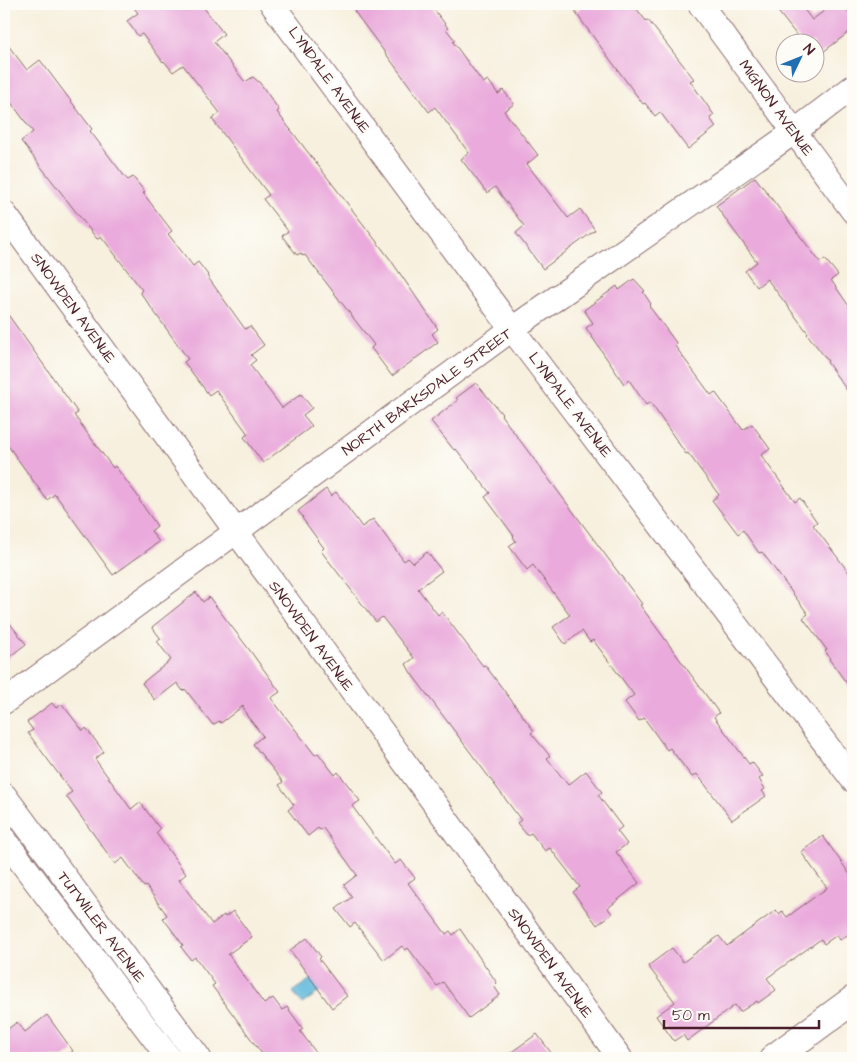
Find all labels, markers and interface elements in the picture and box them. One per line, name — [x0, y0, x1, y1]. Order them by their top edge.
street label: LYNDALE AVENUE — [283, 22, 375, 138]
north arrow — [774, 32, 824, 82]
text: N — [798, 40, 819, 60]
street label: MIGNON AVENUE — [734, 55, 818, 161]
street label: SNOWDEN AVENUE — [26, 249, 120, 368]
street label: NORTH BARKSDALE STREET — [338, 323, 517, 461]
street label: LYNDALE AVENUE — [523, 348, 617, 462]
street label: SNOWDEN AVENUE — [264, 577, 358, 696]
street label: TUTWILER AVENUE — [52, 867, 150, 987]
street label: SNOWDEN AVENUE — [503, 904, 597, 1023]
scale bar — [664, 997, 820, 1029]
text: 50 m — [672, 1005, 710, 1026]

